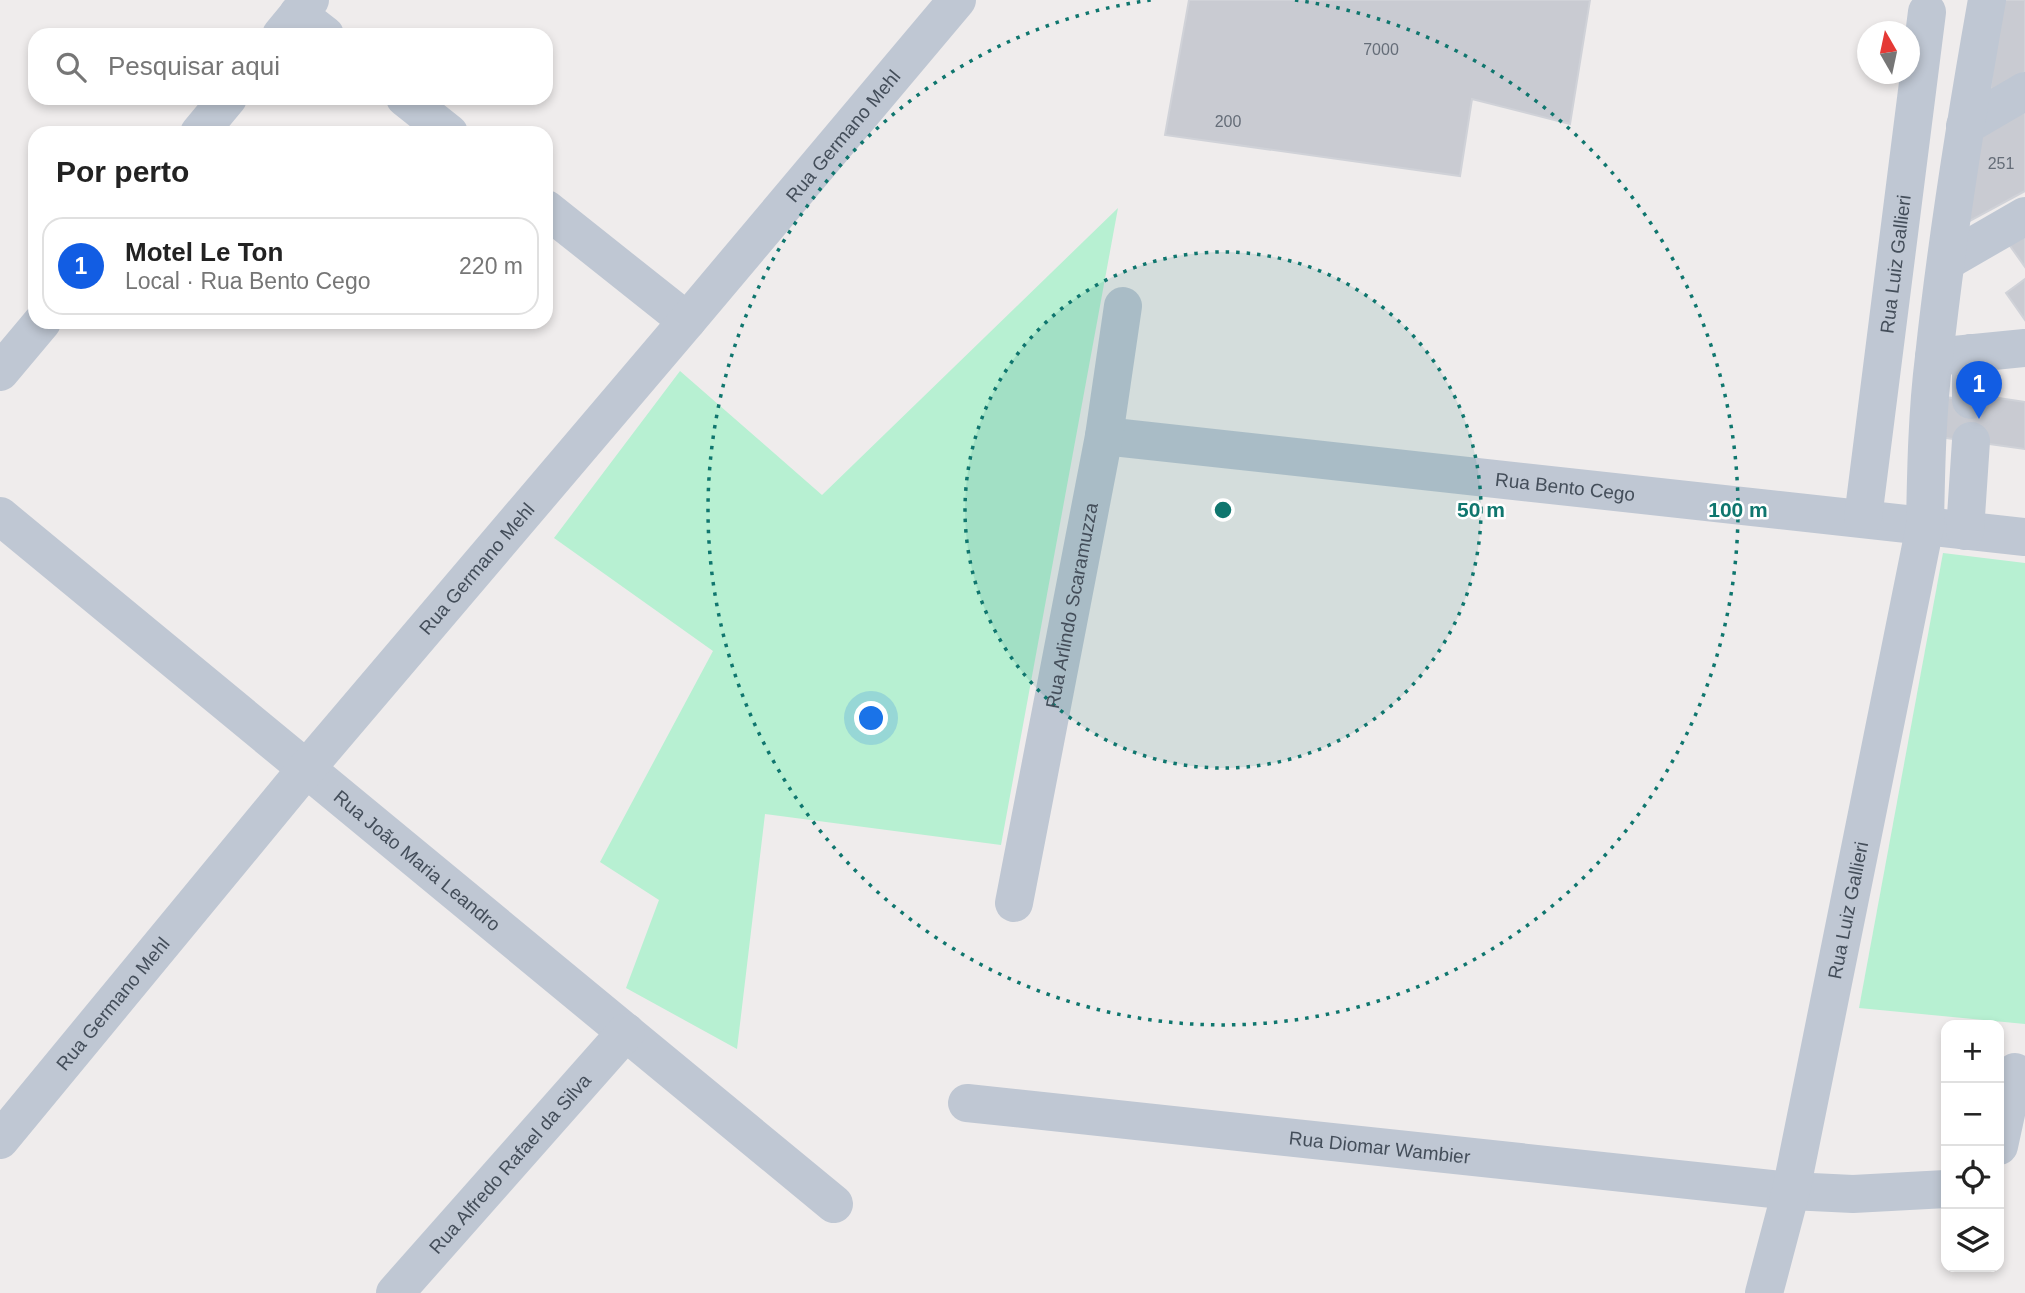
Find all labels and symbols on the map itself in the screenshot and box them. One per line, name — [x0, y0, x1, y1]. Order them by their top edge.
north arrow — [1857, 21, 1920, 84]
house number: 7000 — [1363, 41, 1399, 58]
street label: Rua Germano Mehl — [782, 66, 905, 206]
house number: 200 — [1215, 113, 1241, 130]
house number: 251 — [1988, 155, 2014, 172]
street label: Rua Luiz Gallieri — [1876, 194, 1915, 335]
pin: 1 — [1956, 361, 2002, 419]
street label: Rua Bento Cego — [1494, 469, 1636, 505]
centre of rings — [1211, 498, 1235, 522]
text: 50 m — [1457, 498, 1505, 521]
text: 100 m — [1708, 498, 1768, 521]
street label: Rua Germano Mehl — [415, 499, 539, 639]
street label: Rua Arlindo Scaramuzza — [1042, 500, 1102, 710]
your location — [854, 701, 888, 735]
street label: Rua João Maria Leandro — [330, 786, 504, 935]
street label: Rua Luiz Gallieri — [1824, 840, 1872, 981]
street label: Rua Germano Mehl — [52, 933, 174, 1074]
street label: Rua Alfredo Rafael da Silva — [425, 1069, 595, 1258]
street label: Rua Diomar Wambier — [1288, 1127, 1472, 1168]

